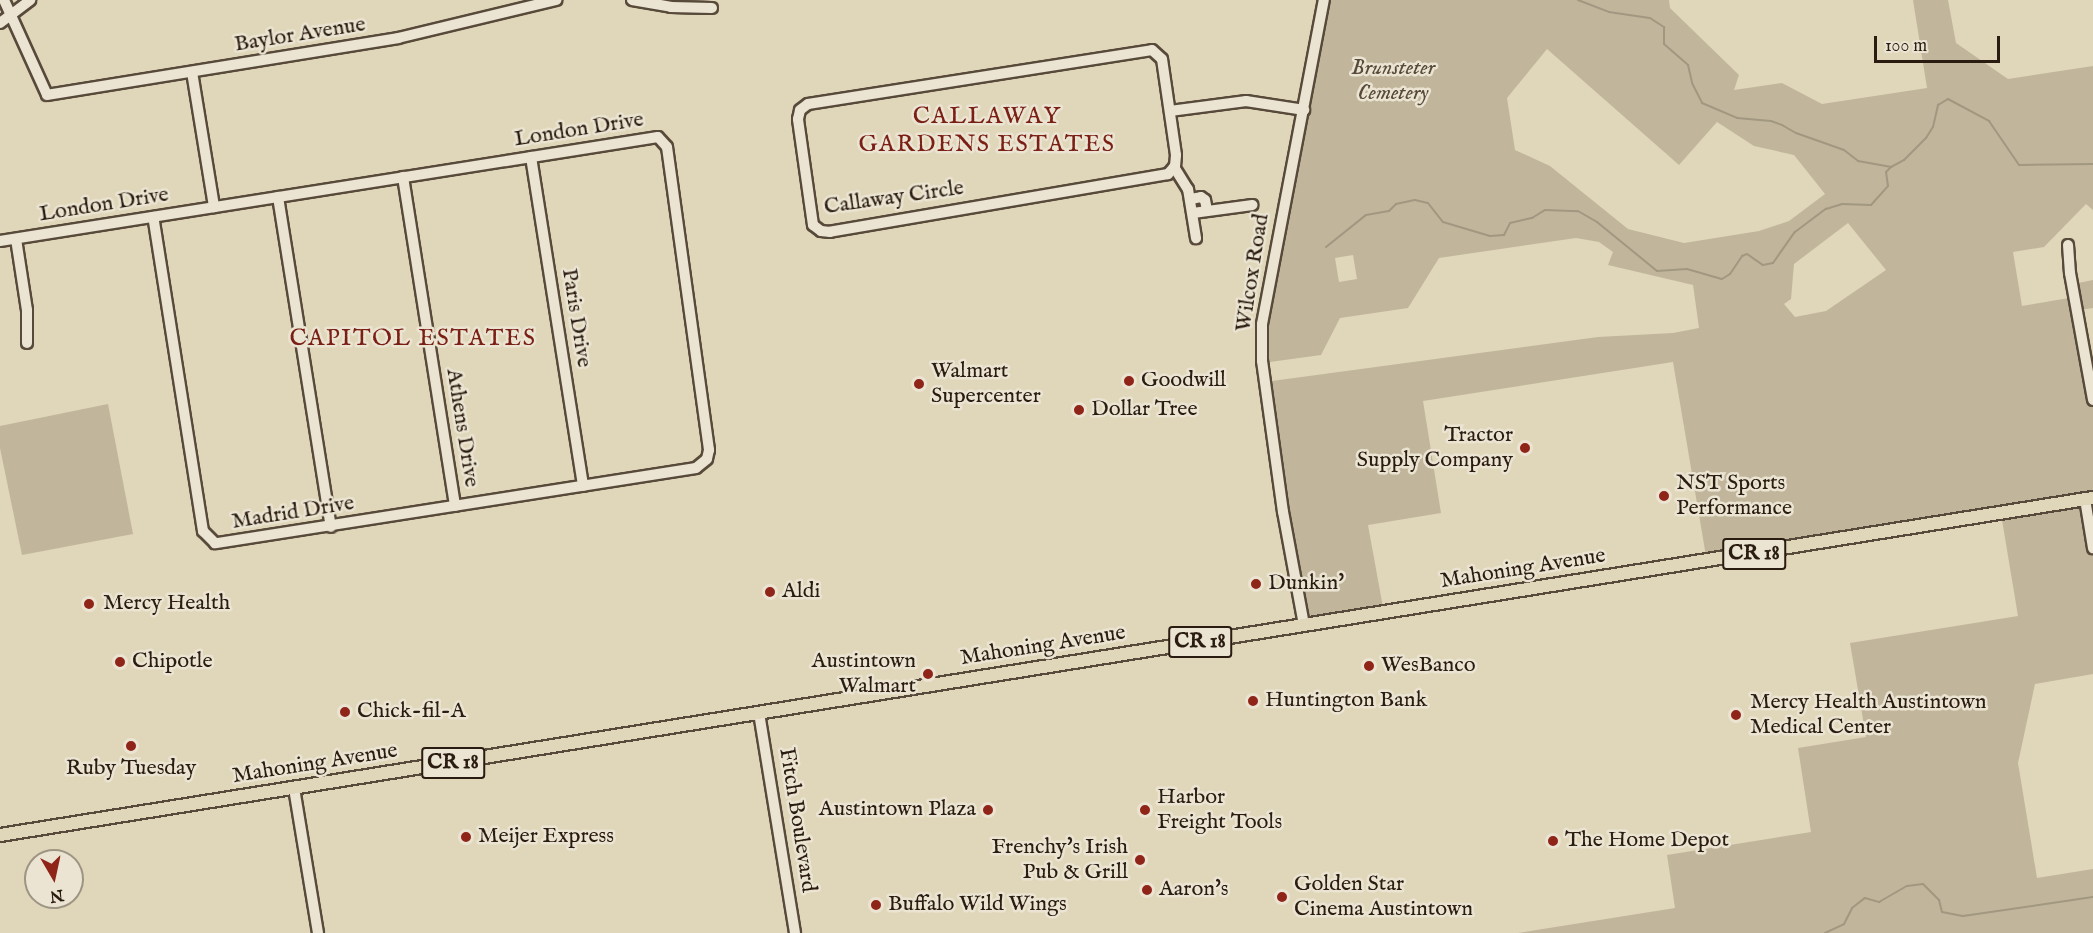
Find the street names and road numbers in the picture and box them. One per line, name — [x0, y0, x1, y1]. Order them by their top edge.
street label: Baylor Avenue — [233, 12, 367, 58]
street label: London Drive — [512, 107, 646, 153]
street label: Callaway Circle — [822, 175, 966, 221]
street label: London Drive — [37, 182, 171, 228]
street label: Wilcox Road — [1231, 212, 1275, 334]
street label: Paris Drive — [555, 267, 597, 369]
street label: Athens Drive — [440, 367, 484, 489]
street label: Madrid Drive — [230, 490, 356, 536]
road number: CR 18 — [1721, 536, 1787, 572]
street label: Mahoning Avenue — [1439, 543, 1607, 595]
street label: Mahoning Avenue — [959, 620, 1127, 672]
road number: CR 18 — [1167, 624, 1233, 660]
street label: Mahoning Avenue — [231, 738, 399, 790]
road number: CR 18 — [420, 745, 486, 781]
street label: Fitch Boulevard — [773, 746, 821, 894]

